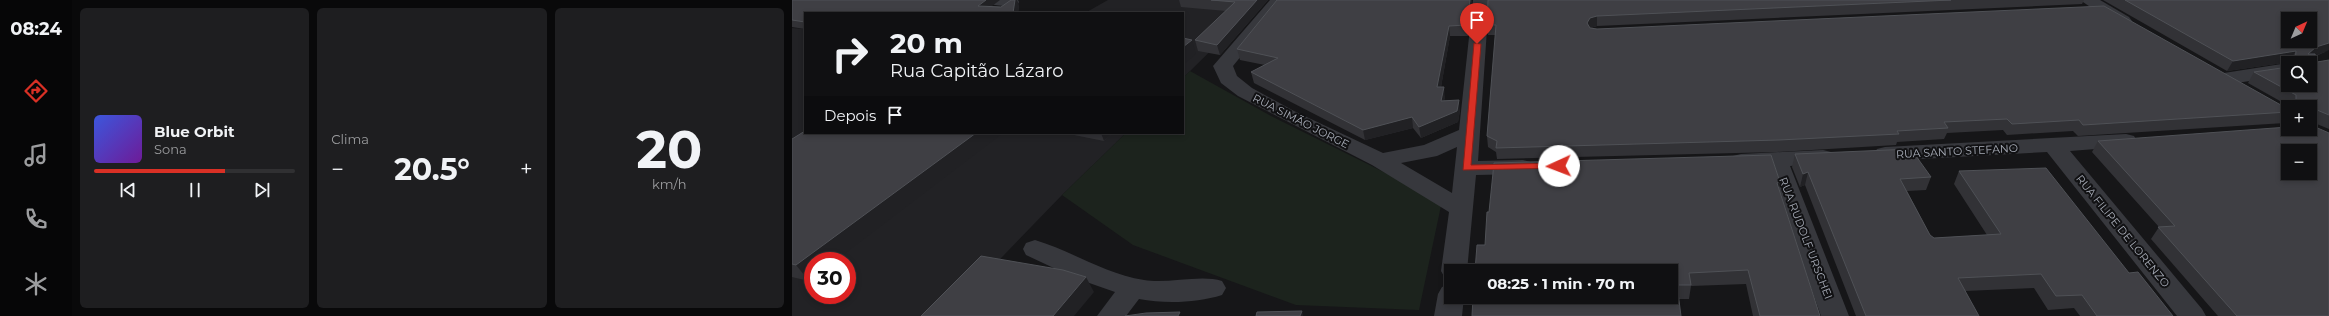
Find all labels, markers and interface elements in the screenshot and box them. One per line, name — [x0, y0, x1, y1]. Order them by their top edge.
pin — [1460, 3, 1494, 44]
icon: arrive — [1466, 9, 1488, 31]
north arrow — [2281, 12, 2317, 48]
map controls — [2281, 12, 2317, 180]
text: 08:24 — [10, 18, 62, 40]
text: 20 m — [890, 26, 963, 60]
icon: right — [824, 28, 876, 80]
button: search — [2281, 56, 2317, 92]
text: Rua Capitão Lázaro — [890, 60, 1063, 82]
icon: directions — [22, 77, 50, 105]
street label: RUA SIMÃO JORGE — [1250, 91, 1352, 151]
button: + — [2281, 100, 2317, 136]
icon: arrive — [884, 104, 906, 126]
text: Depois — [824, 106, 876, 125]
text: 20 — [636, 118, 702, 181]
text: Blue Orbit — [154, 122, 234, 141]
text: Clima — [331, 131, 369, 147]
icon: music — [22, 141, 50, 169]
text: Sona — [154, 141, 187, 157]
street label: RUA SANTO STEFANO — [1896, 141, 2018, 161]
button: − — [2281, 144, 2317, 180]
position arrow — [1538, 145, 1580, 187]
text: 20.5° — [394, 151, 470, 188]
text: − — [331, 156, 344, 183]
text: + — [520, 156, 533, 183]
street label: RUA FILIPE DE LORENZO — [2073, 172, 2173, 290]
street label: RUA RUDOLF URSCHEI — [1776, 175, 1836, 301]
text: km/h — [652, 176, 687, 192]
icon: previous — [117, 179, 139, 201]
icon: pause — [184, 179, 206, 201]
icon: next — [251, 179, 273, 201]
icon: phone — [22, 205, 50, 233]
speed limit sign: 30 — [804, 252, 856, 304]
icon: climate — [22, 270, 50, 298]
text: 08:25 · 1 min · 70 m — [1487, 274, 1635, 293]

